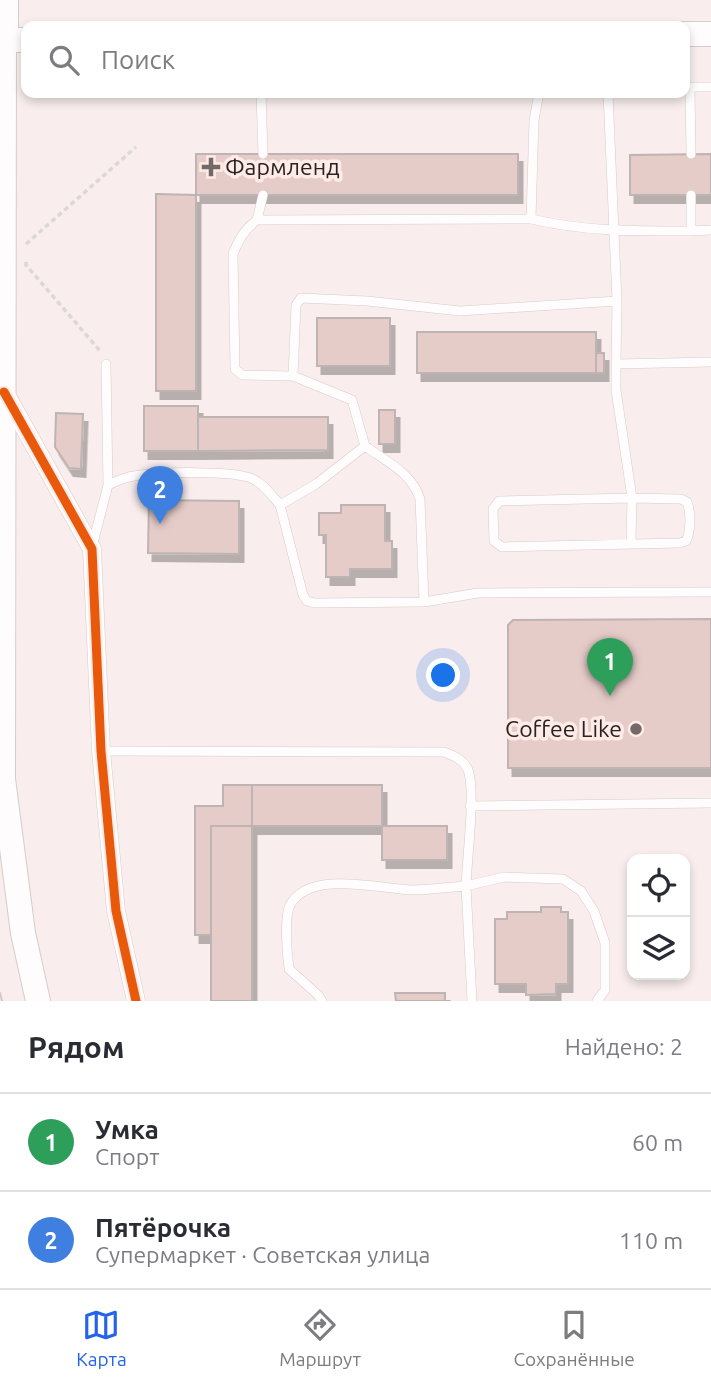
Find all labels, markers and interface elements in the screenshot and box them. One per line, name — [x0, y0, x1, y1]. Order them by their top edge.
search box — [21, 21, 690, 98]
icon: search — [45, 41, 83, 79]
text: Поиск — [101, 45, 175, 74]
place label: Фармленд — [225, 154, 340, 179]
marker: Фармленд — [203, 159, 219, 175]
pin: 2 — [137, 466, 183, 524]
pin: 1 — [587, 638, 633, 696]
your location — [426, 658, 460, 692]
place label: Coffee Like — [505, 716, 622, 741]
marker: Coffee Like — [628, 721, 644, 737]
map controls — [627, 854, 690, 980]
button: locate — [627, 854, 690, 917]
button: layers — [627, 917, 690, 980]
text: Рядом — [28, 1030, 124, 1064]
text: Найдено: 2 — [565, 1034, 683, 1059]
text: Умка — [95, 1115, 159, 1144]
text: 1 — [45, 1130, 57, 1155]
text: 60 m — [632, 1130, 683, 1155]
text: Спорт — [95, 1144, 159, 1169]
text: Пятёрочка — [95, 1213, 231, 1242]
text: 2 — [45, 1228, 57, 1253]
text: 110 m — [619, 1228, 683, 1253]
text: Супермаркет · Советская улица — [95, 1242, 430, 1267]
tab: Карта — [76, 1306, 127, 1370]
tab: Маршрут — [279, 1306, 361, 1370]
tab: Сохранённые — [513, 1306, 635, 1370]

